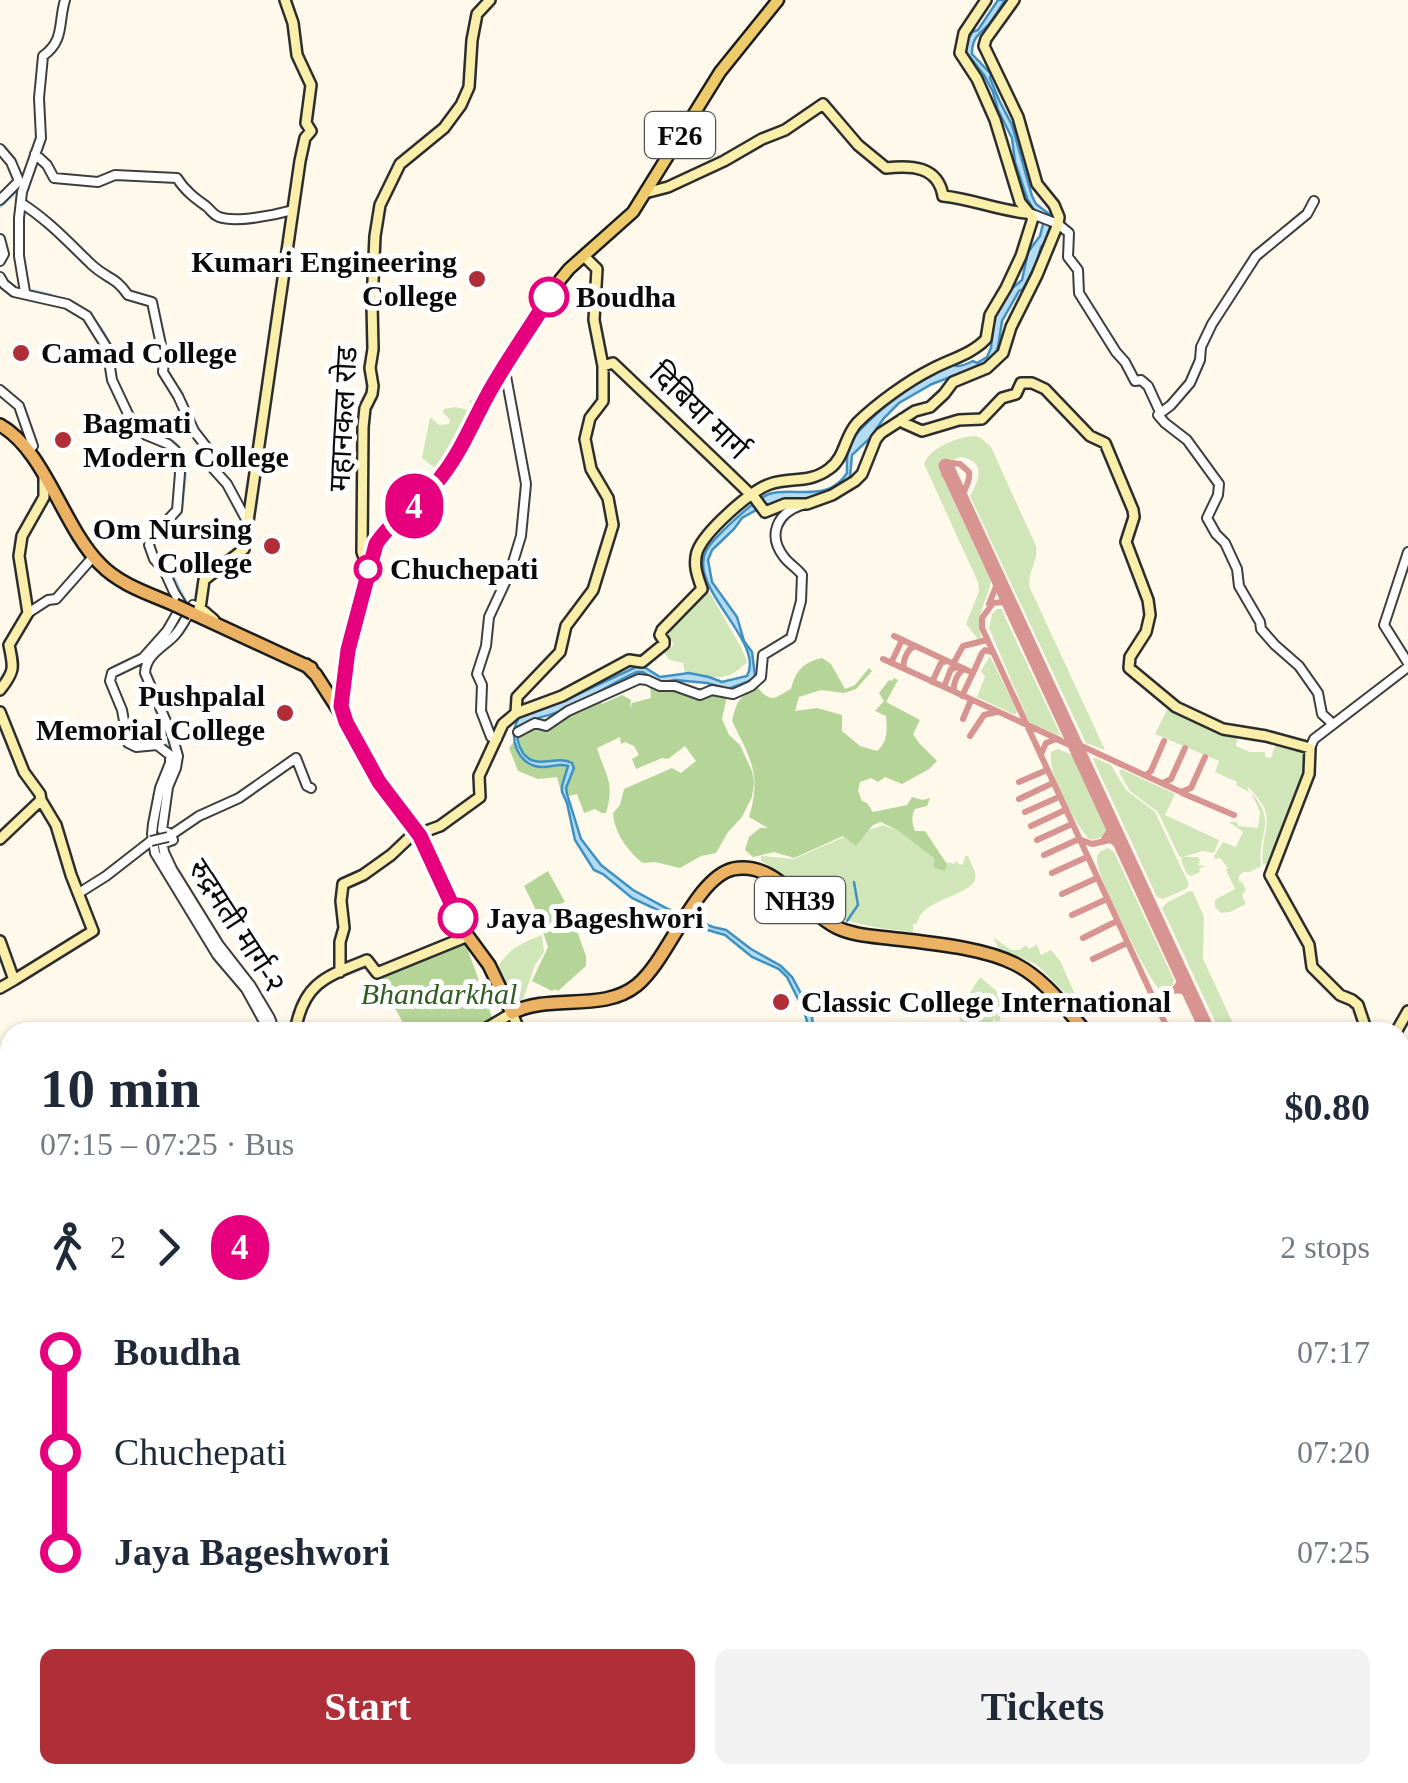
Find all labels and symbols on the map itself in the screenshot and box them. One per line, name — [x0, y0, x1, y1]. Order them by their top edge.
road number: F26 — [645, 112, 715, 158]
place label: Kumari Engineering College — [191, 245, 457, 312]
marker: Kumari Engineering College — [466, 268, 488, 290]
marker: Boudha — [530, 278, 568, 316]
place label: Boudha — [576, 280, 676, 313]
place label: Camad College — [41, 336, 237, 369]
marker: Camad College — [10, 342, 32, 364]
street label: महानकल रोड — [322, 345, 363, 492]
street label: दिबिया मार्ग — [643, 356, 756, 466]
place label: Bagmati Modern College — [83, 406, 289, 473]
marker: Bagmati Modern College — [52, 429, 74, 451]
line badge: 4 — [382, 474, 446, 538]
place label: Om Nursing College — [93, 512, 252, 579]
marker: Om Nursing College — [261, 535, 283, 557]
place label: Chuchepati — [390, 552, 538, 585]
marker: Chuchepati — [355, 556, 381, 582]
place label: Pushpalal Memorial College — [36, 679, 265, 746]
marker: Pushpalal Memorial College — [274, 702, 296, 724]
street label: रुद्रमती मार्ग-२ — [182, 853, 293, 999]
road number: NH39 — [755, 877, 845, 923]
marker: Jaya Bageshwori — [439, 899, 477, 937]
place label: Jaya Bageshwori — [486, 901, 704, 934]
park label: Bhandarkhal — [361, 977, 517, 1010]
place label: Classic College International — [801, 985, 1171, 1018]
marker: Classic College International — [770, 991, 792, 1013]

